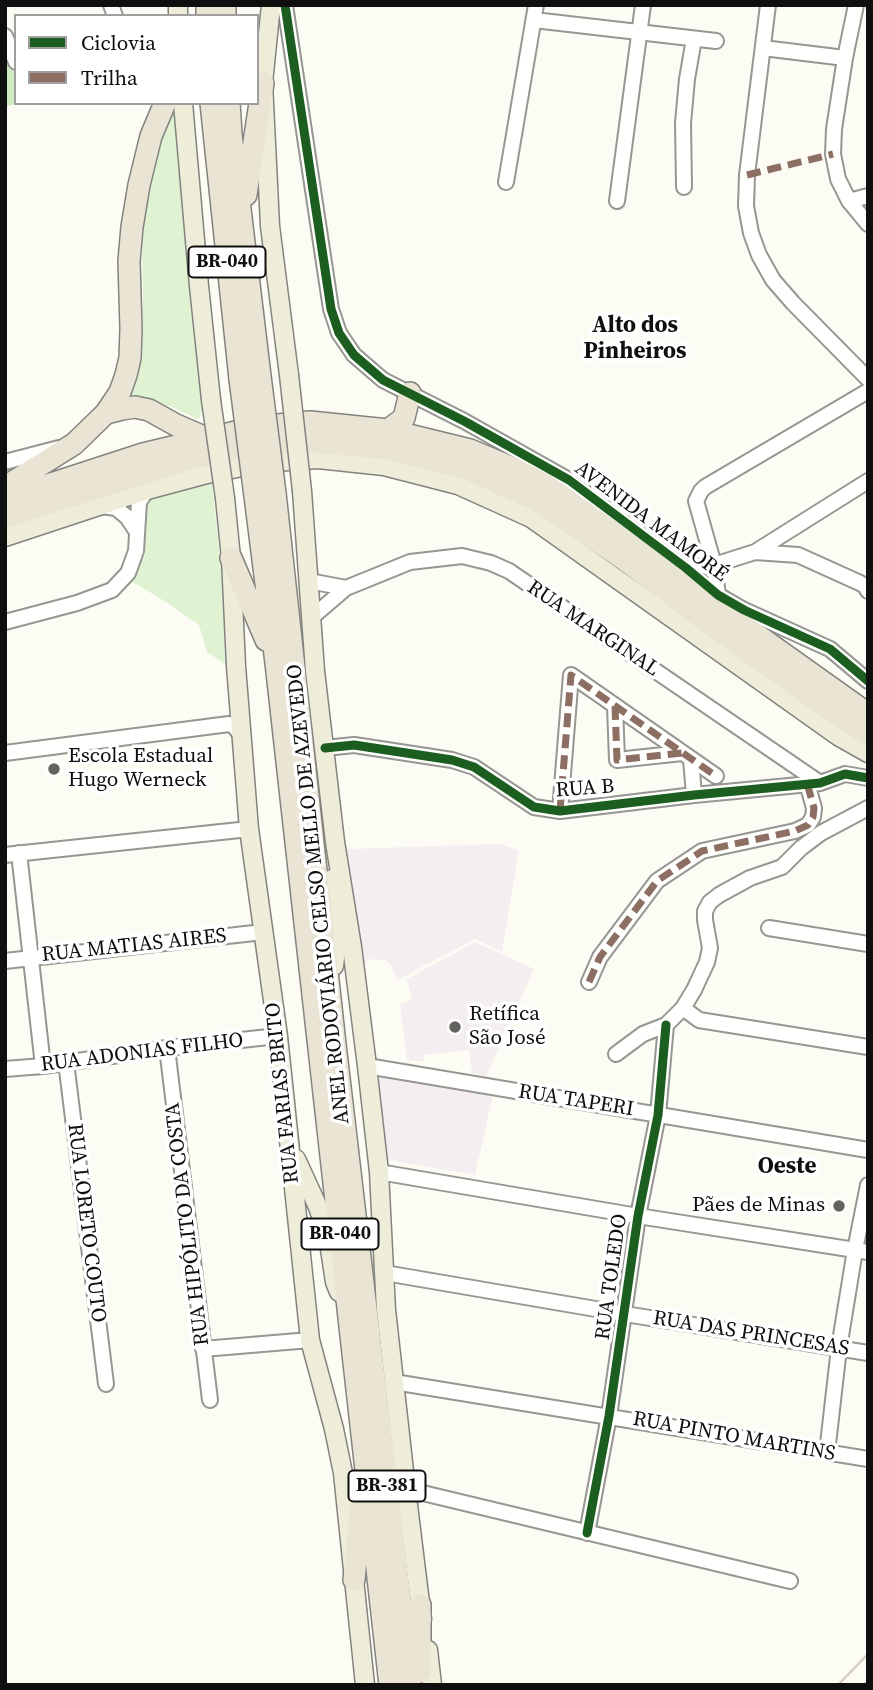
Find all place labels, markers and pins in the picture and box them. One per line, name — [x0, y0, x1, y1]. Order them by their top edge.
place label: Escola Estadual Hugo Werneck — [68, 744, 213, 794]
marker: Escola Estadual Hugo Werneck — [46, 761, 62, 777]
place label: Retífica São José — [469, 1002, 546, 1052]
marker: Retífica São José — [447, 1019, 463, 1035]
place label: Pães de Minas — [692, 1193, 825, 1219]
marker: Pães de Minas — [831, 1198, 847, 1214]

